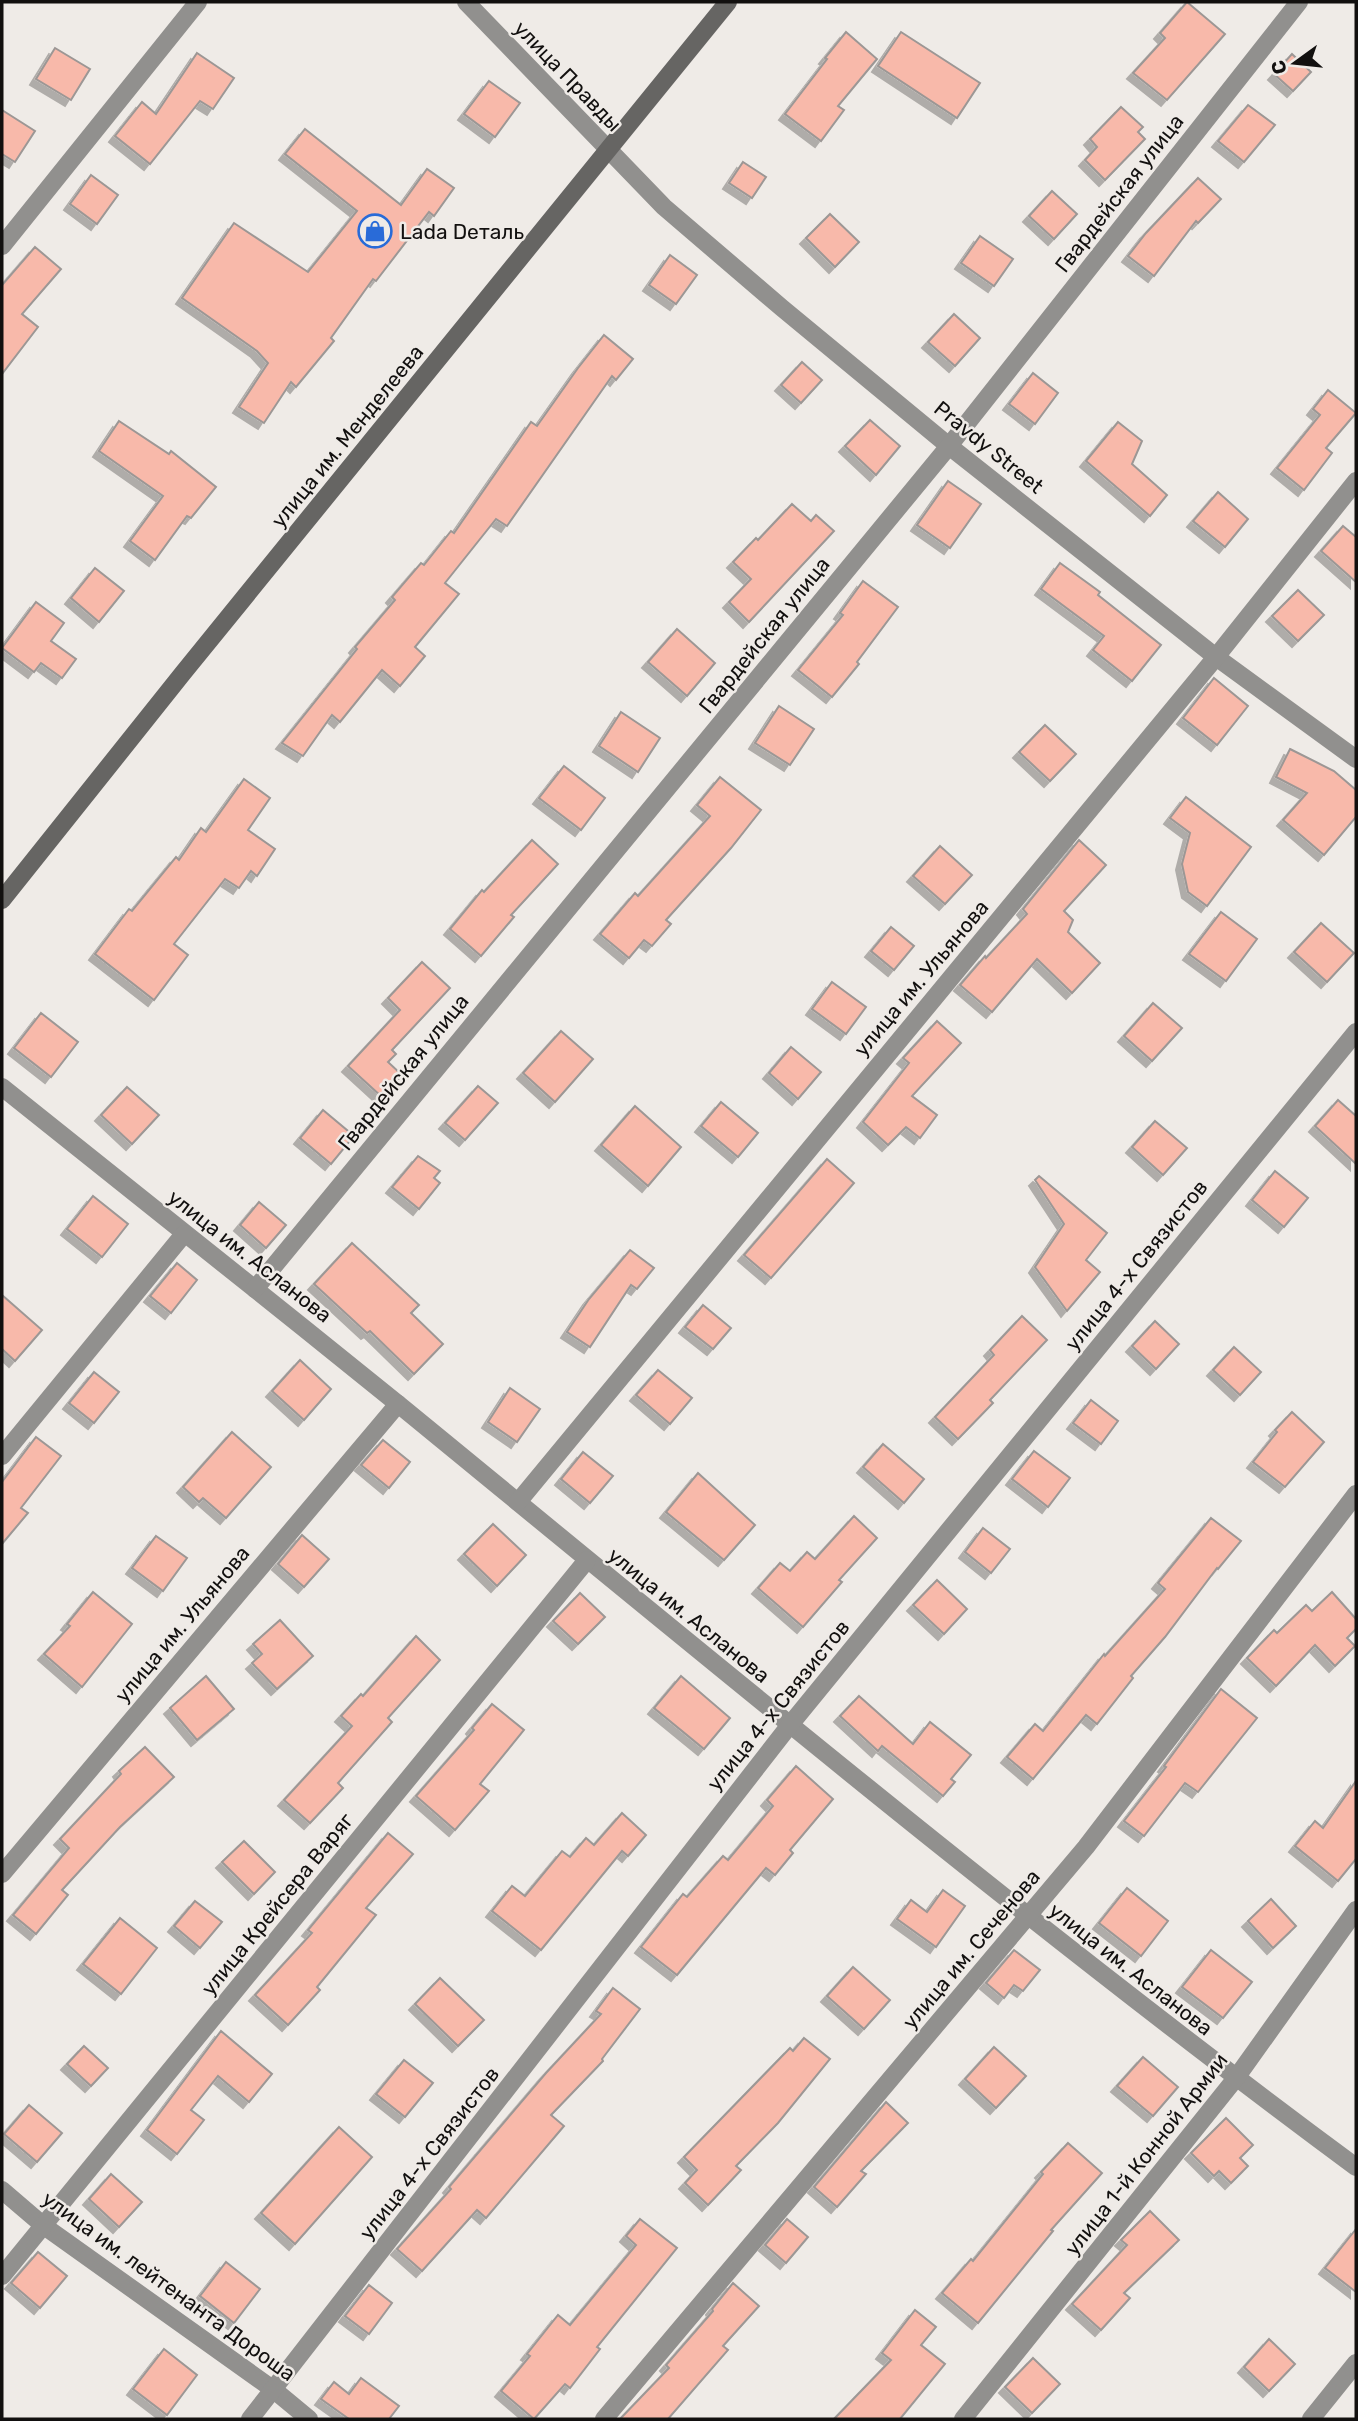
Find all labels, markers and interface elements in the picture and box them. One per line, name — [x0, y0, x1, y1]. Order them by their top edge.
street label: улица Правды — [509, 16, 627, 136]
north arrow — [1260, 28, 1330, 98]
text: С — [1266, 58, 1292, 77]
street label: Гвардейская улица — [1050, 109, 1188, 277]
shop icon: Lada Dеталь — [356, 212, 394, 250]
place label: Lada Dеталь — [400, 219, 524, 244]
street label: улица им. Менделеева — [266, 340, 428, 532]
street label: Pravdy Street — [929, 395, 1049, 499]
street label: Гвардейская улица — [693, 552, 835, 718]
street label: улица им. Ульянова — [848, 895, 994, 1061]
street label: Гвардейская улица — [332, 989, 474, 1155]
street label: улица 4-х Связистов — [1060, 1175, 1212, 1355]
street label: улица им. Асланова — [163, 1184, 337, 1328]
street label: улица им. Ульянова — [109, 1541, 255, 1707]
street label: улица им. Асланова — [603, 1542, 775, 1688]
street label: улица 4-х Связистов — [702, 1615, 854, 1795]
street label: улица Крейсера Варяг — [196, 1808, 358, 2000]
street label: улица им. Сеченова — [897, 1864, 1045, 2034]
street label: улица им. Асланова — [1044, 1897, 1218, 2041]
street label: улица 1-й Конной Армии — [1059, 2048, 1233, 2260]
street label: улица 4-х Связистов — [354, 2062, 504, 2244]
street label: улица им. лейтенанта Дороша — [38, 2186, 300, 2386]

